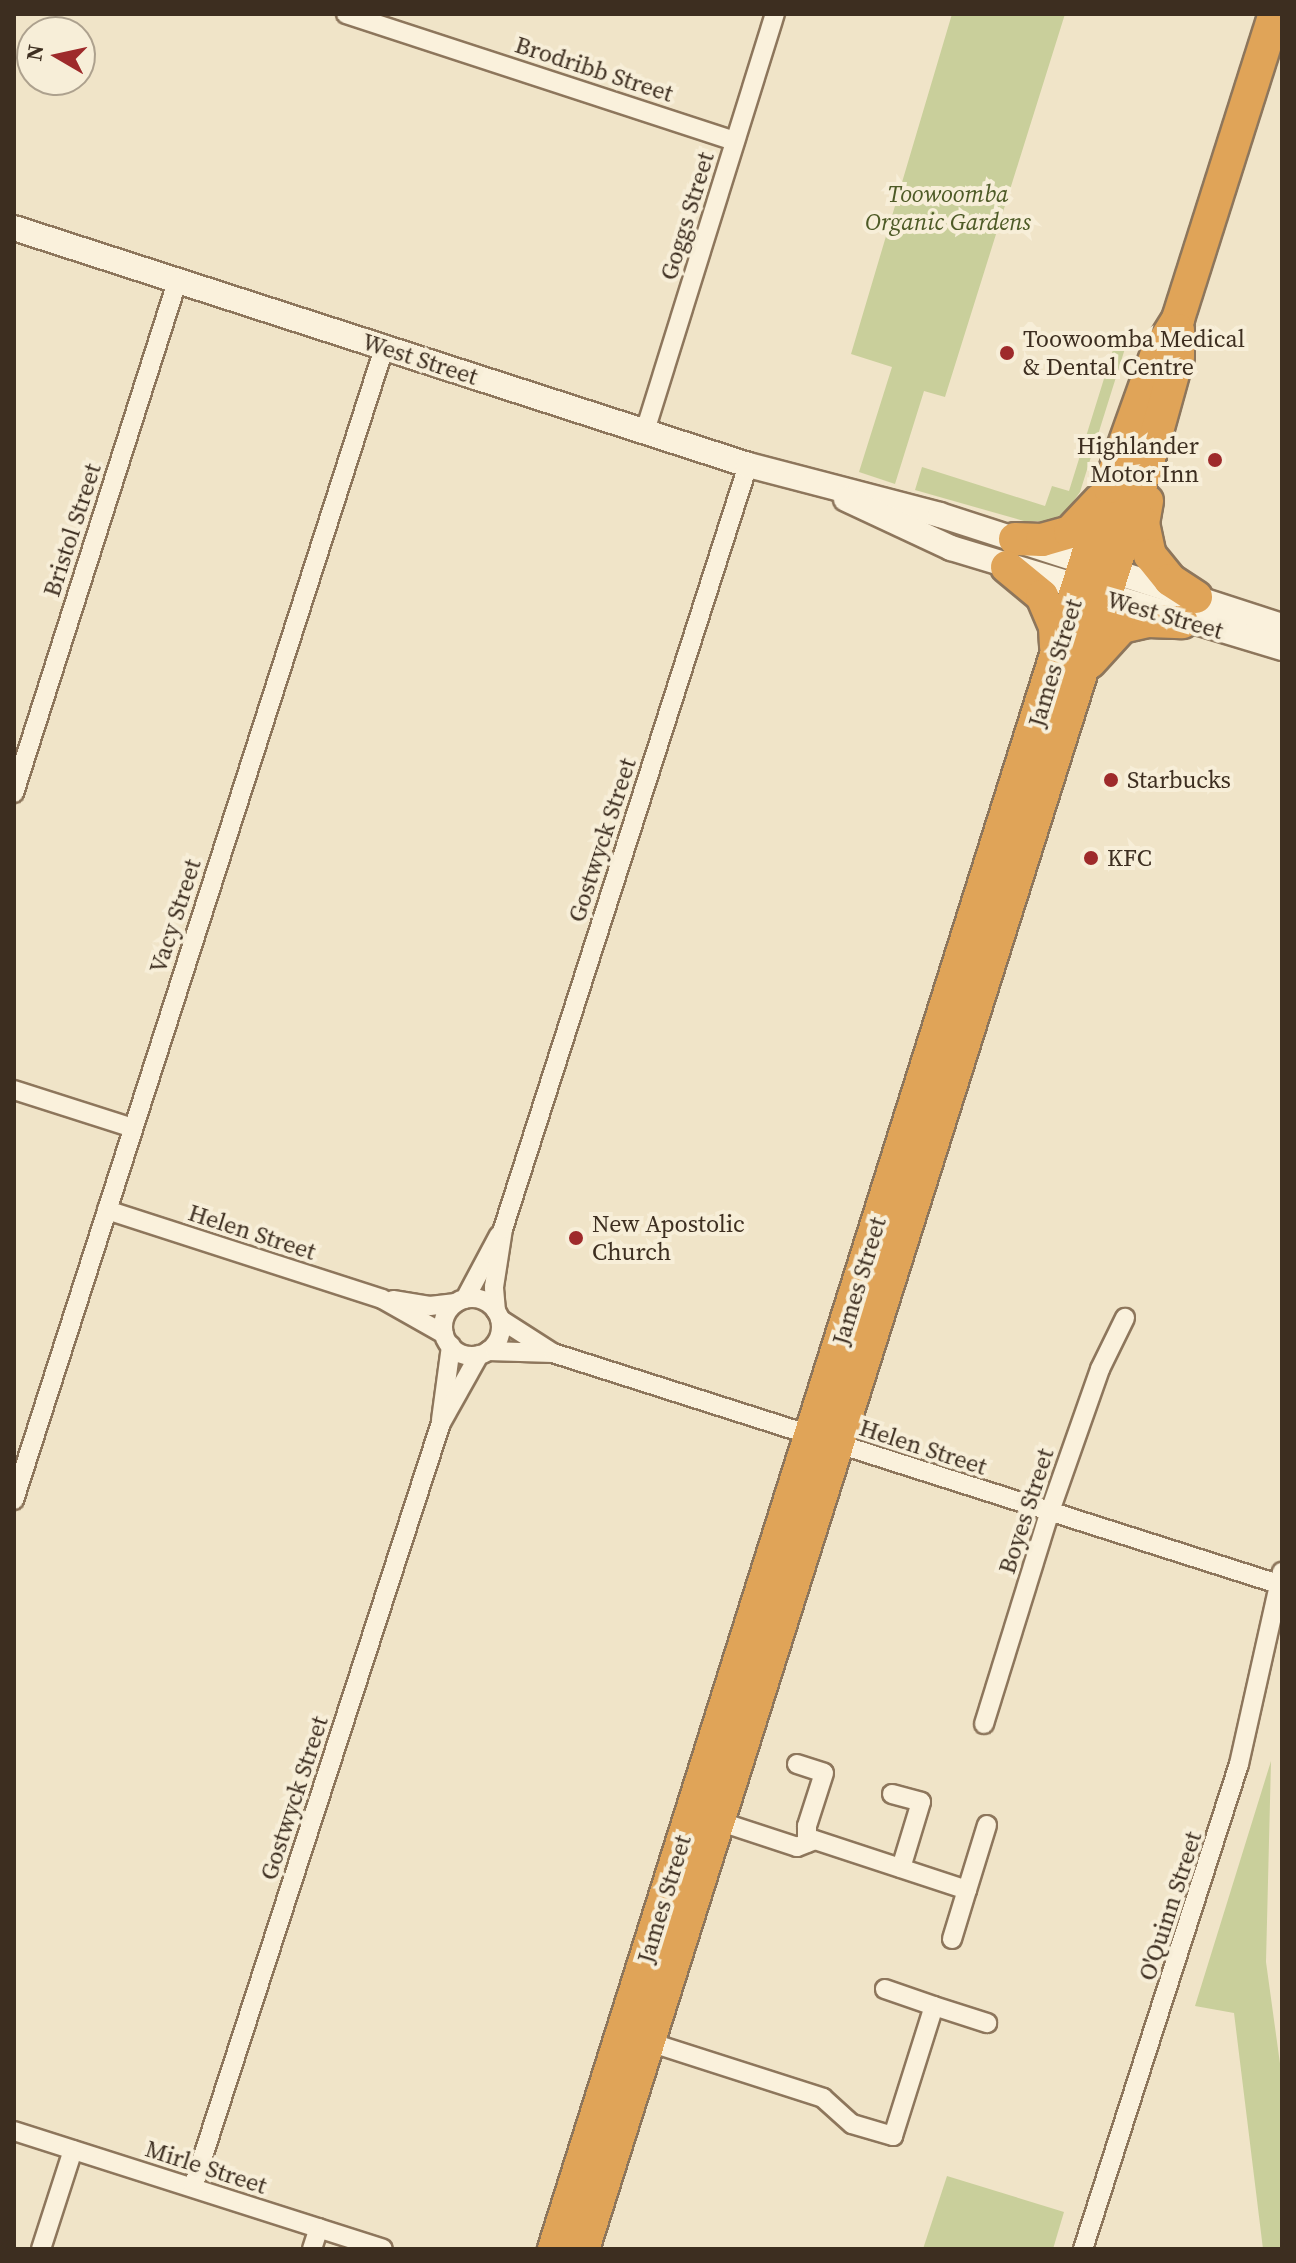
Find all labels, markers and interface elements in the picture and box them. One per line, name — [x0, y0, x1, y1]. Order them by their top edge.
north arrow — [16, 16, 96, 96]
street label: Brodribb Street — [511, 30, 677, 108]
text: N — [18, 42, 50, 63]
street label: Goggs Street — [654, 149, 720, 283]
park label: Toowoomba Organic Gardens — [865, 180, 1031, 236]
place label: Toowoomba Medical & Dental Centre — [1023, 325, 1245, 381]
street label: West Street — [359, 327, 481, 391]
marker: Toowoomba Medical & Dental Centre — [998, 344, 1016, 362]
place label: Highlander Motor Inn — [1077, 432, 1199, 488]
marker: Highlander Motor Inn — [1206, 451, 1224, 469]
street label: Bristol Street — [37, 460, 107, 600]
street label: West Street — [1104, 585, 1226, 645]
street label: James Street — [1022, 596, 1088, 730]
street label: Gostwyck Street — [562, 754, 642, 926]
place label: Starbucks — [1127, 766, 1231, 794]
marker: Starbucks — [1102, 771, 1120, 789]
place label: KFC — [1107, 844, 1152, 872]
marker: KFC — [1082, 849, 1100, 867]
street label: Vacy Street — [143, 855, 207, 977]
street label: Helen Street — [185, 1198, 319, 1266]
place label: New Apostolic Church — [592, 1210, 745, 1266]
street label: James Street — [826, 1214, 892, 1348]
marker: New Apostolic Church — [567, 1229, 585, 1247]
street label: Helen Street — [856, 1413, 990, 1481]
street label: Boyes Street — [992, 1445, 1060, 1577]
street label: Gostwyck Street — [254, 1712, 334, 1884]
street label: O'Quinn Street — [1132, 1828, 1208, 1984]
street label: James Street — [631, 1832, 697, 1966]
street label: Mirle Street — [142, 2134, 270, 2200]

